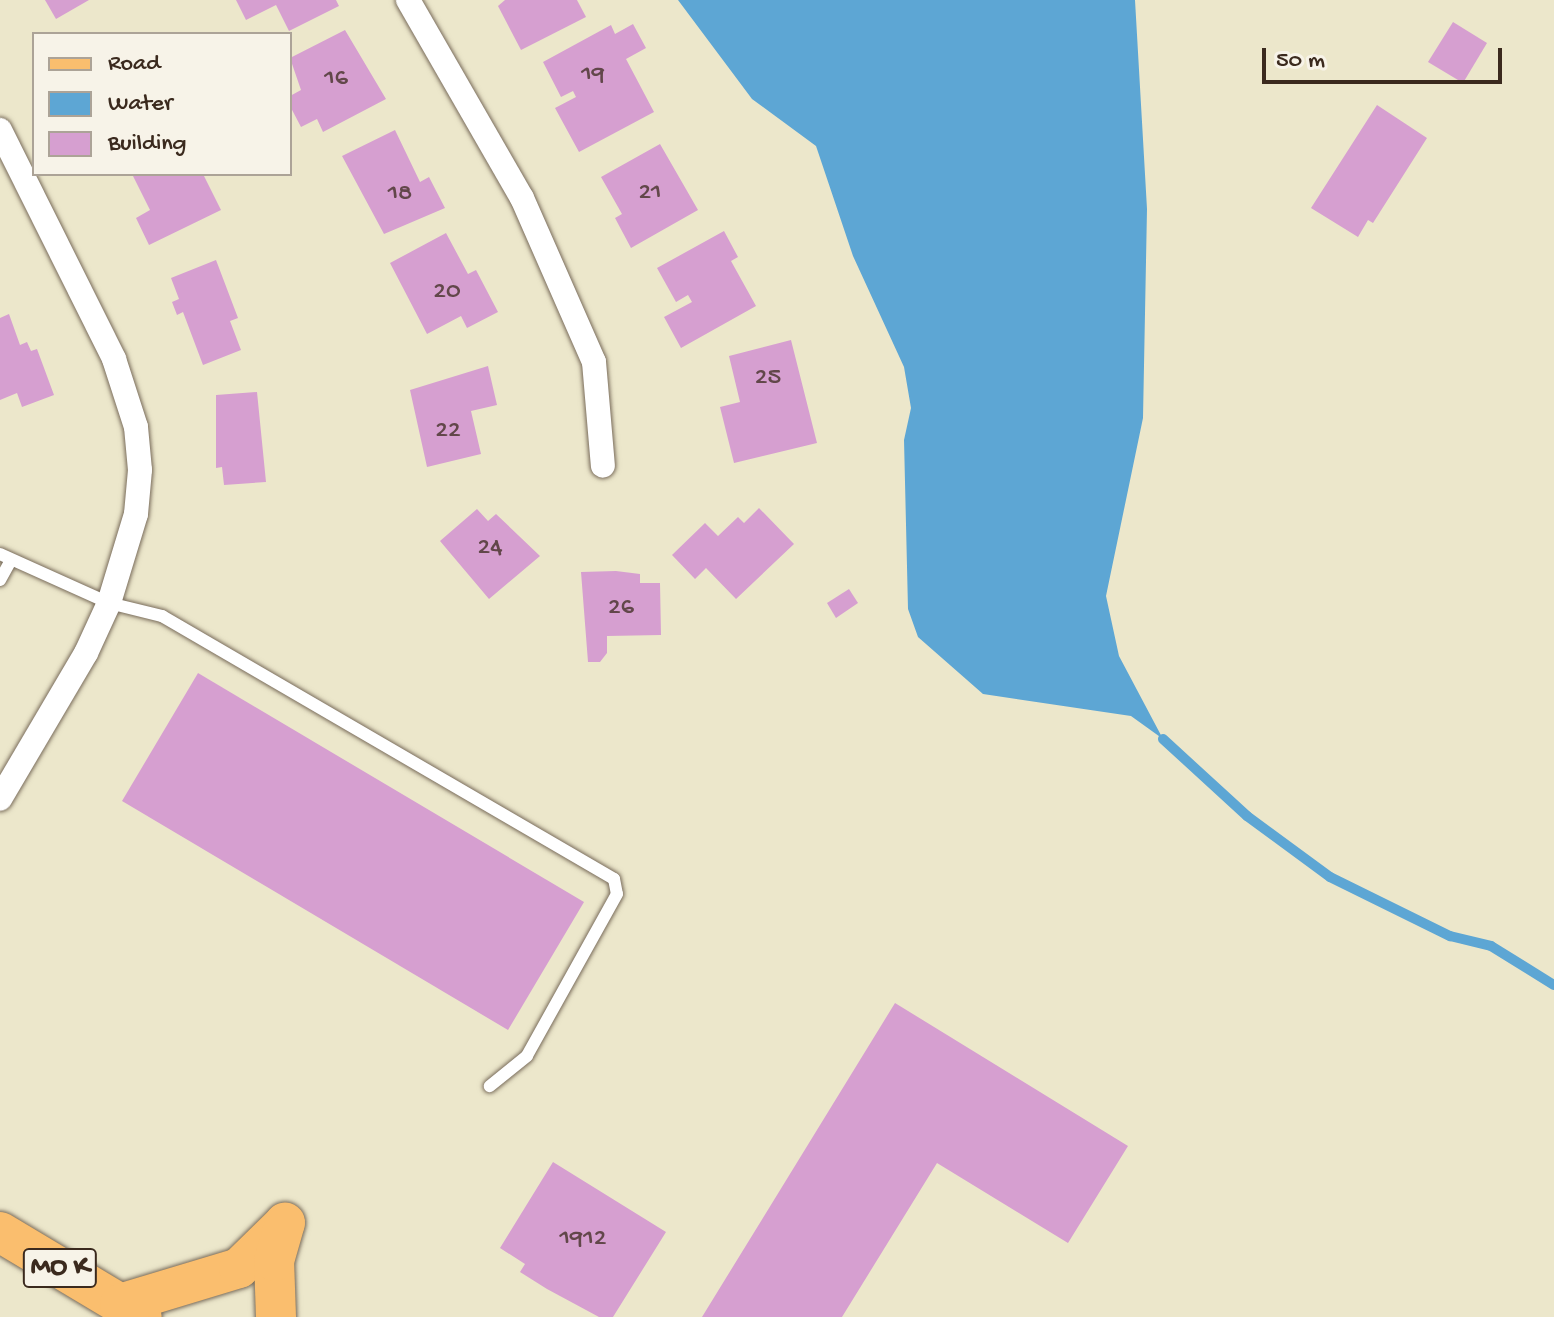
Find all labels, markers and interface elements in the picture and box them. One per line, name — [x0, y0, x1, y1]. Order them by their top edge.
legend — [32, 32, 292, 176]
scale bar — [1266, 32, 1506, 82]
text: 50 m — [1276, 47, 1325, 76]
text: Road — [108, 50, 160, 79]
house number: 19 — [581, 60, 605, 92]
house number: 16 — [324, 64, 348, 96]
text: Water — [108, 90, 172, 119]
text: Building — [108, 130, 186, 159]
house number: 21 — [638, 178, 662, 210]
house number: 18 — [388, 179, 412, 211]
house number: 20 — [433, 277, 461, 309]
house number: 25 — [755, 363, 781, 395]
house number: 22 — [435, 416, 461, 448]
house number: 24 — [477, 533, 503, 565]
house number: 26 — [608, 593, 634, 625]
house number: 1912 — [560, 1224, 606, 1256]
road number: MO K — [22, 1244, 98, 1292]

